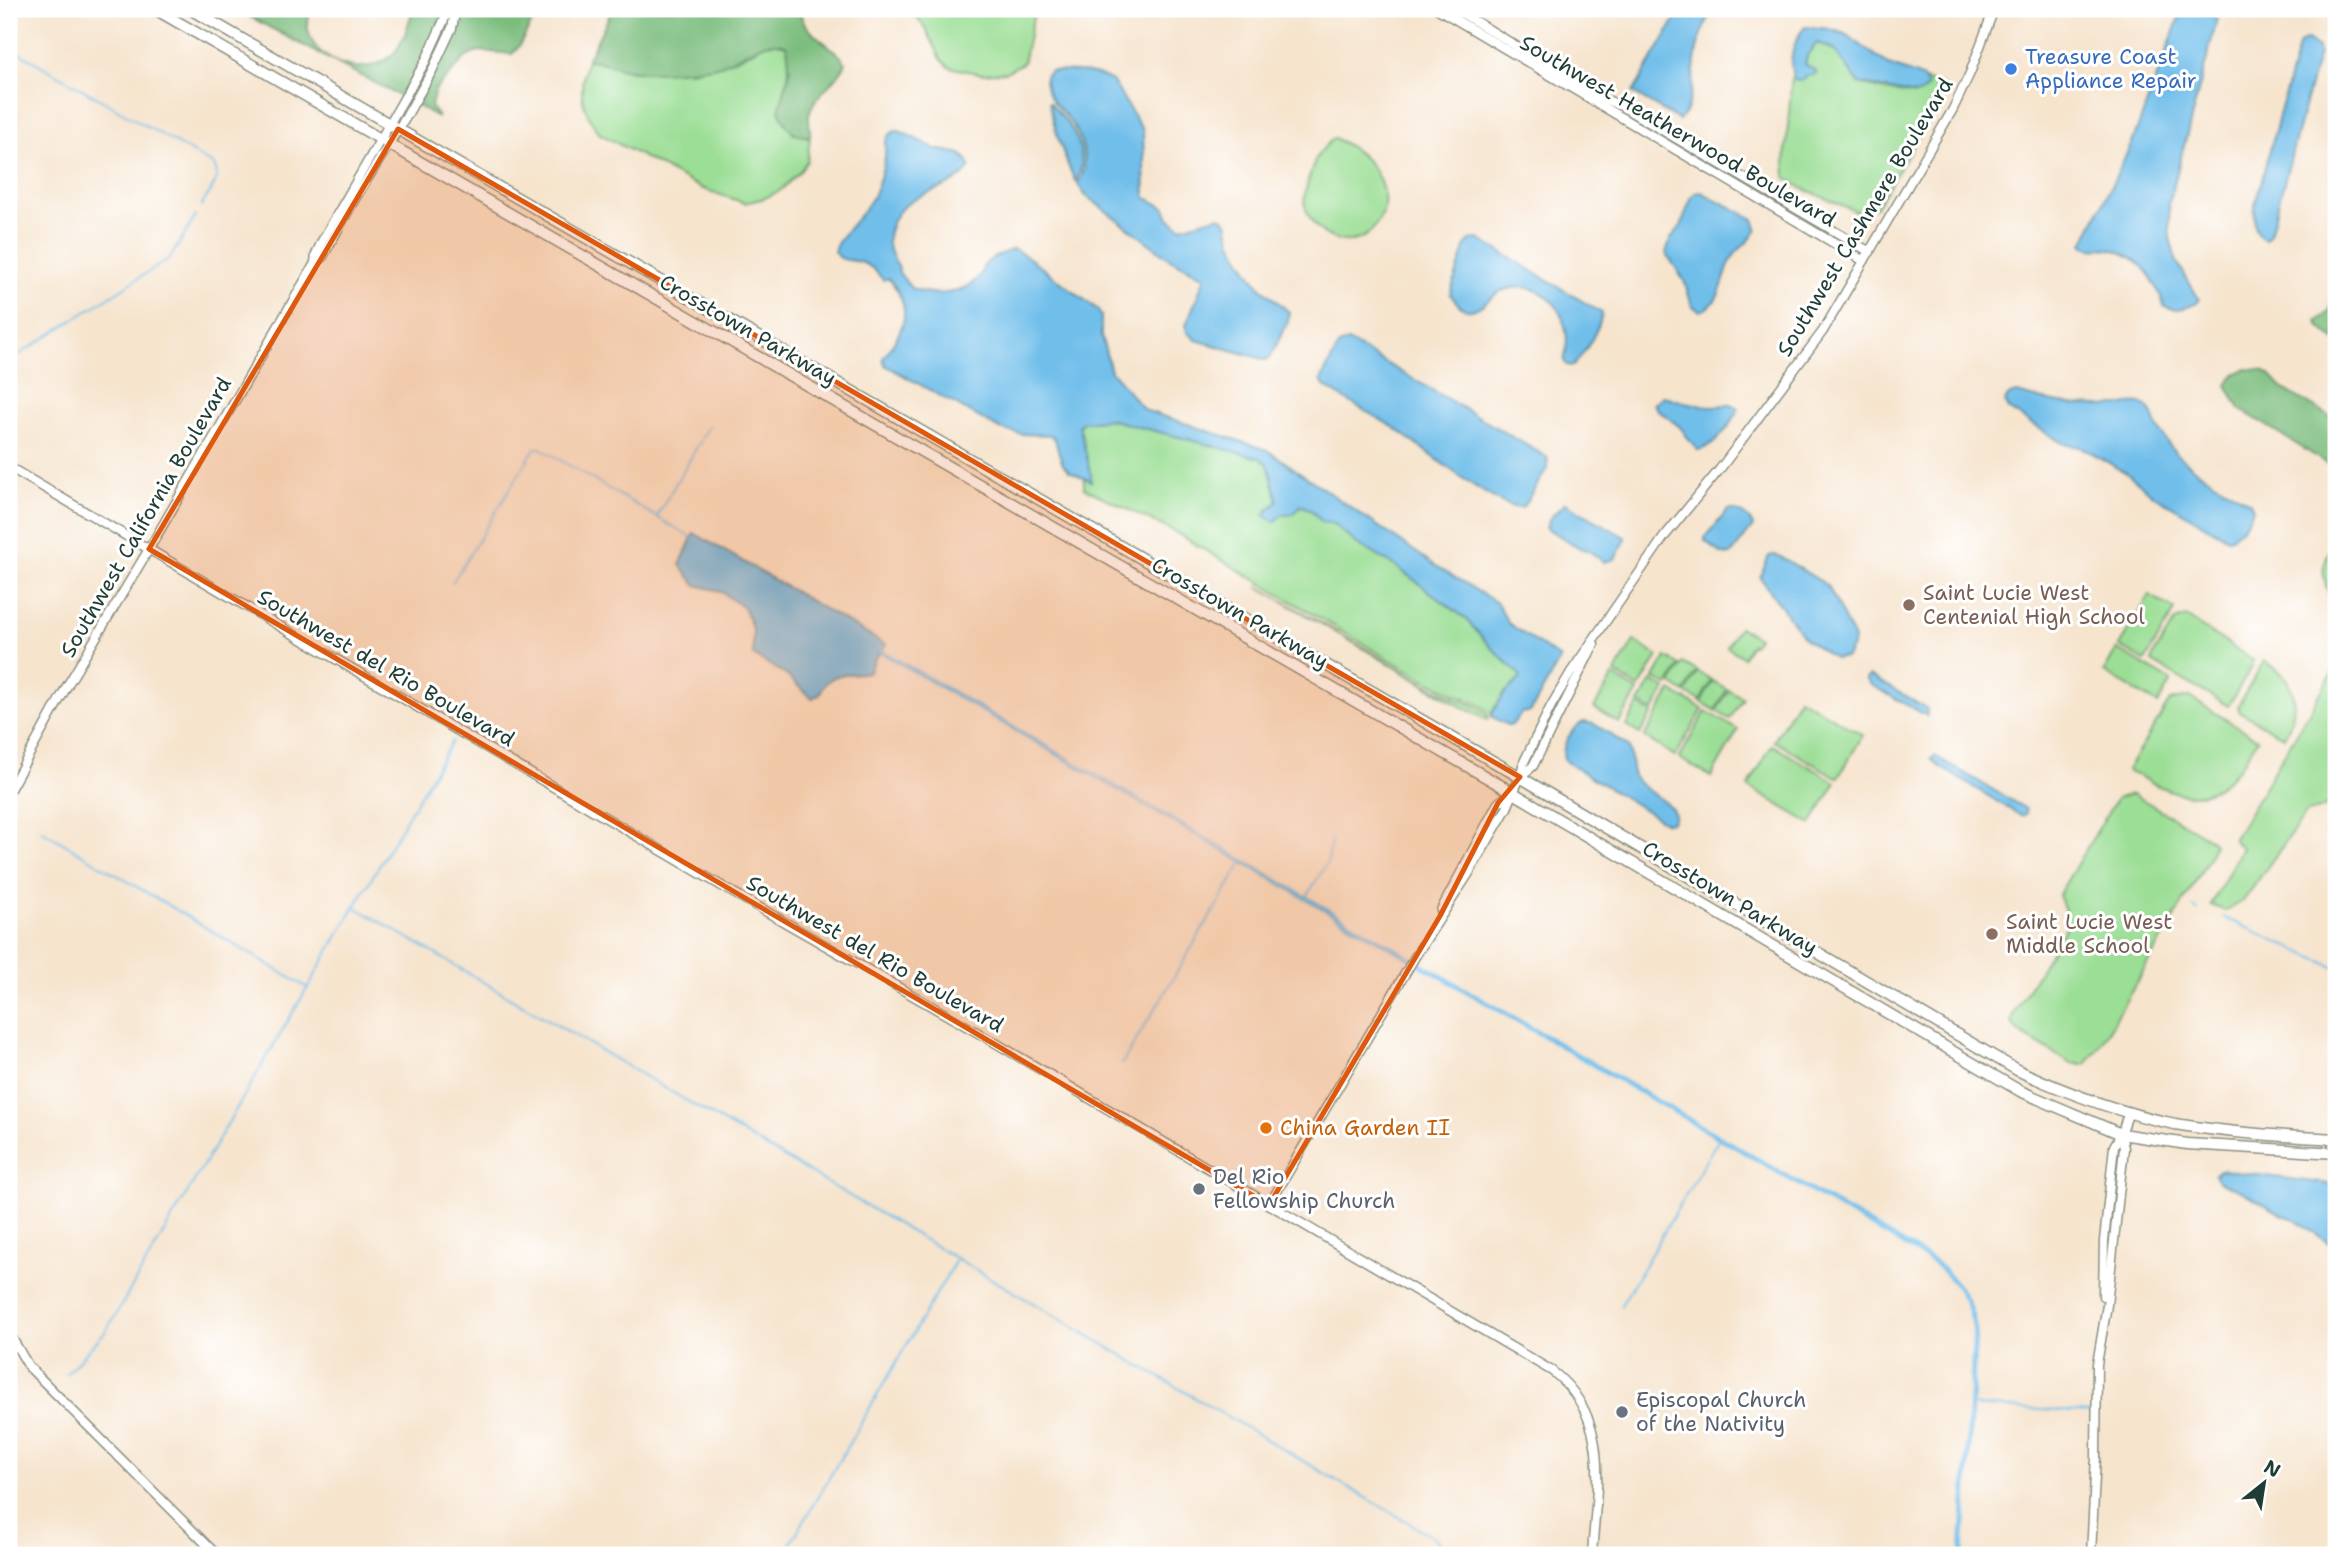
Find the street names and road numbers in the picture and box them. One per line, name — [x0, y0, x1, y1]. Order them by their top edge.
street label: Southwest Heatherwood Boulevard — [1515, 29, 1841, 233]
street label: Southwest Cashmere Boulevard — [1771, 72, 1959, 362]
street label: Crosstown Parkway — [654, 268, 842, 392]
street label: Southwest California Boulevard — [54, 372, 238, 662]
street label: Crosstown Parkway — [1146, 551, 1334, 675]
street label: Southwest del Rio Boulevard — [252, 583, 520, 753]
street label: Crosstown Parkway — [1637, 834, 1823, 962]
street label: Southwest del Rio Boulevard — [741, 869, 1009, 1039]

